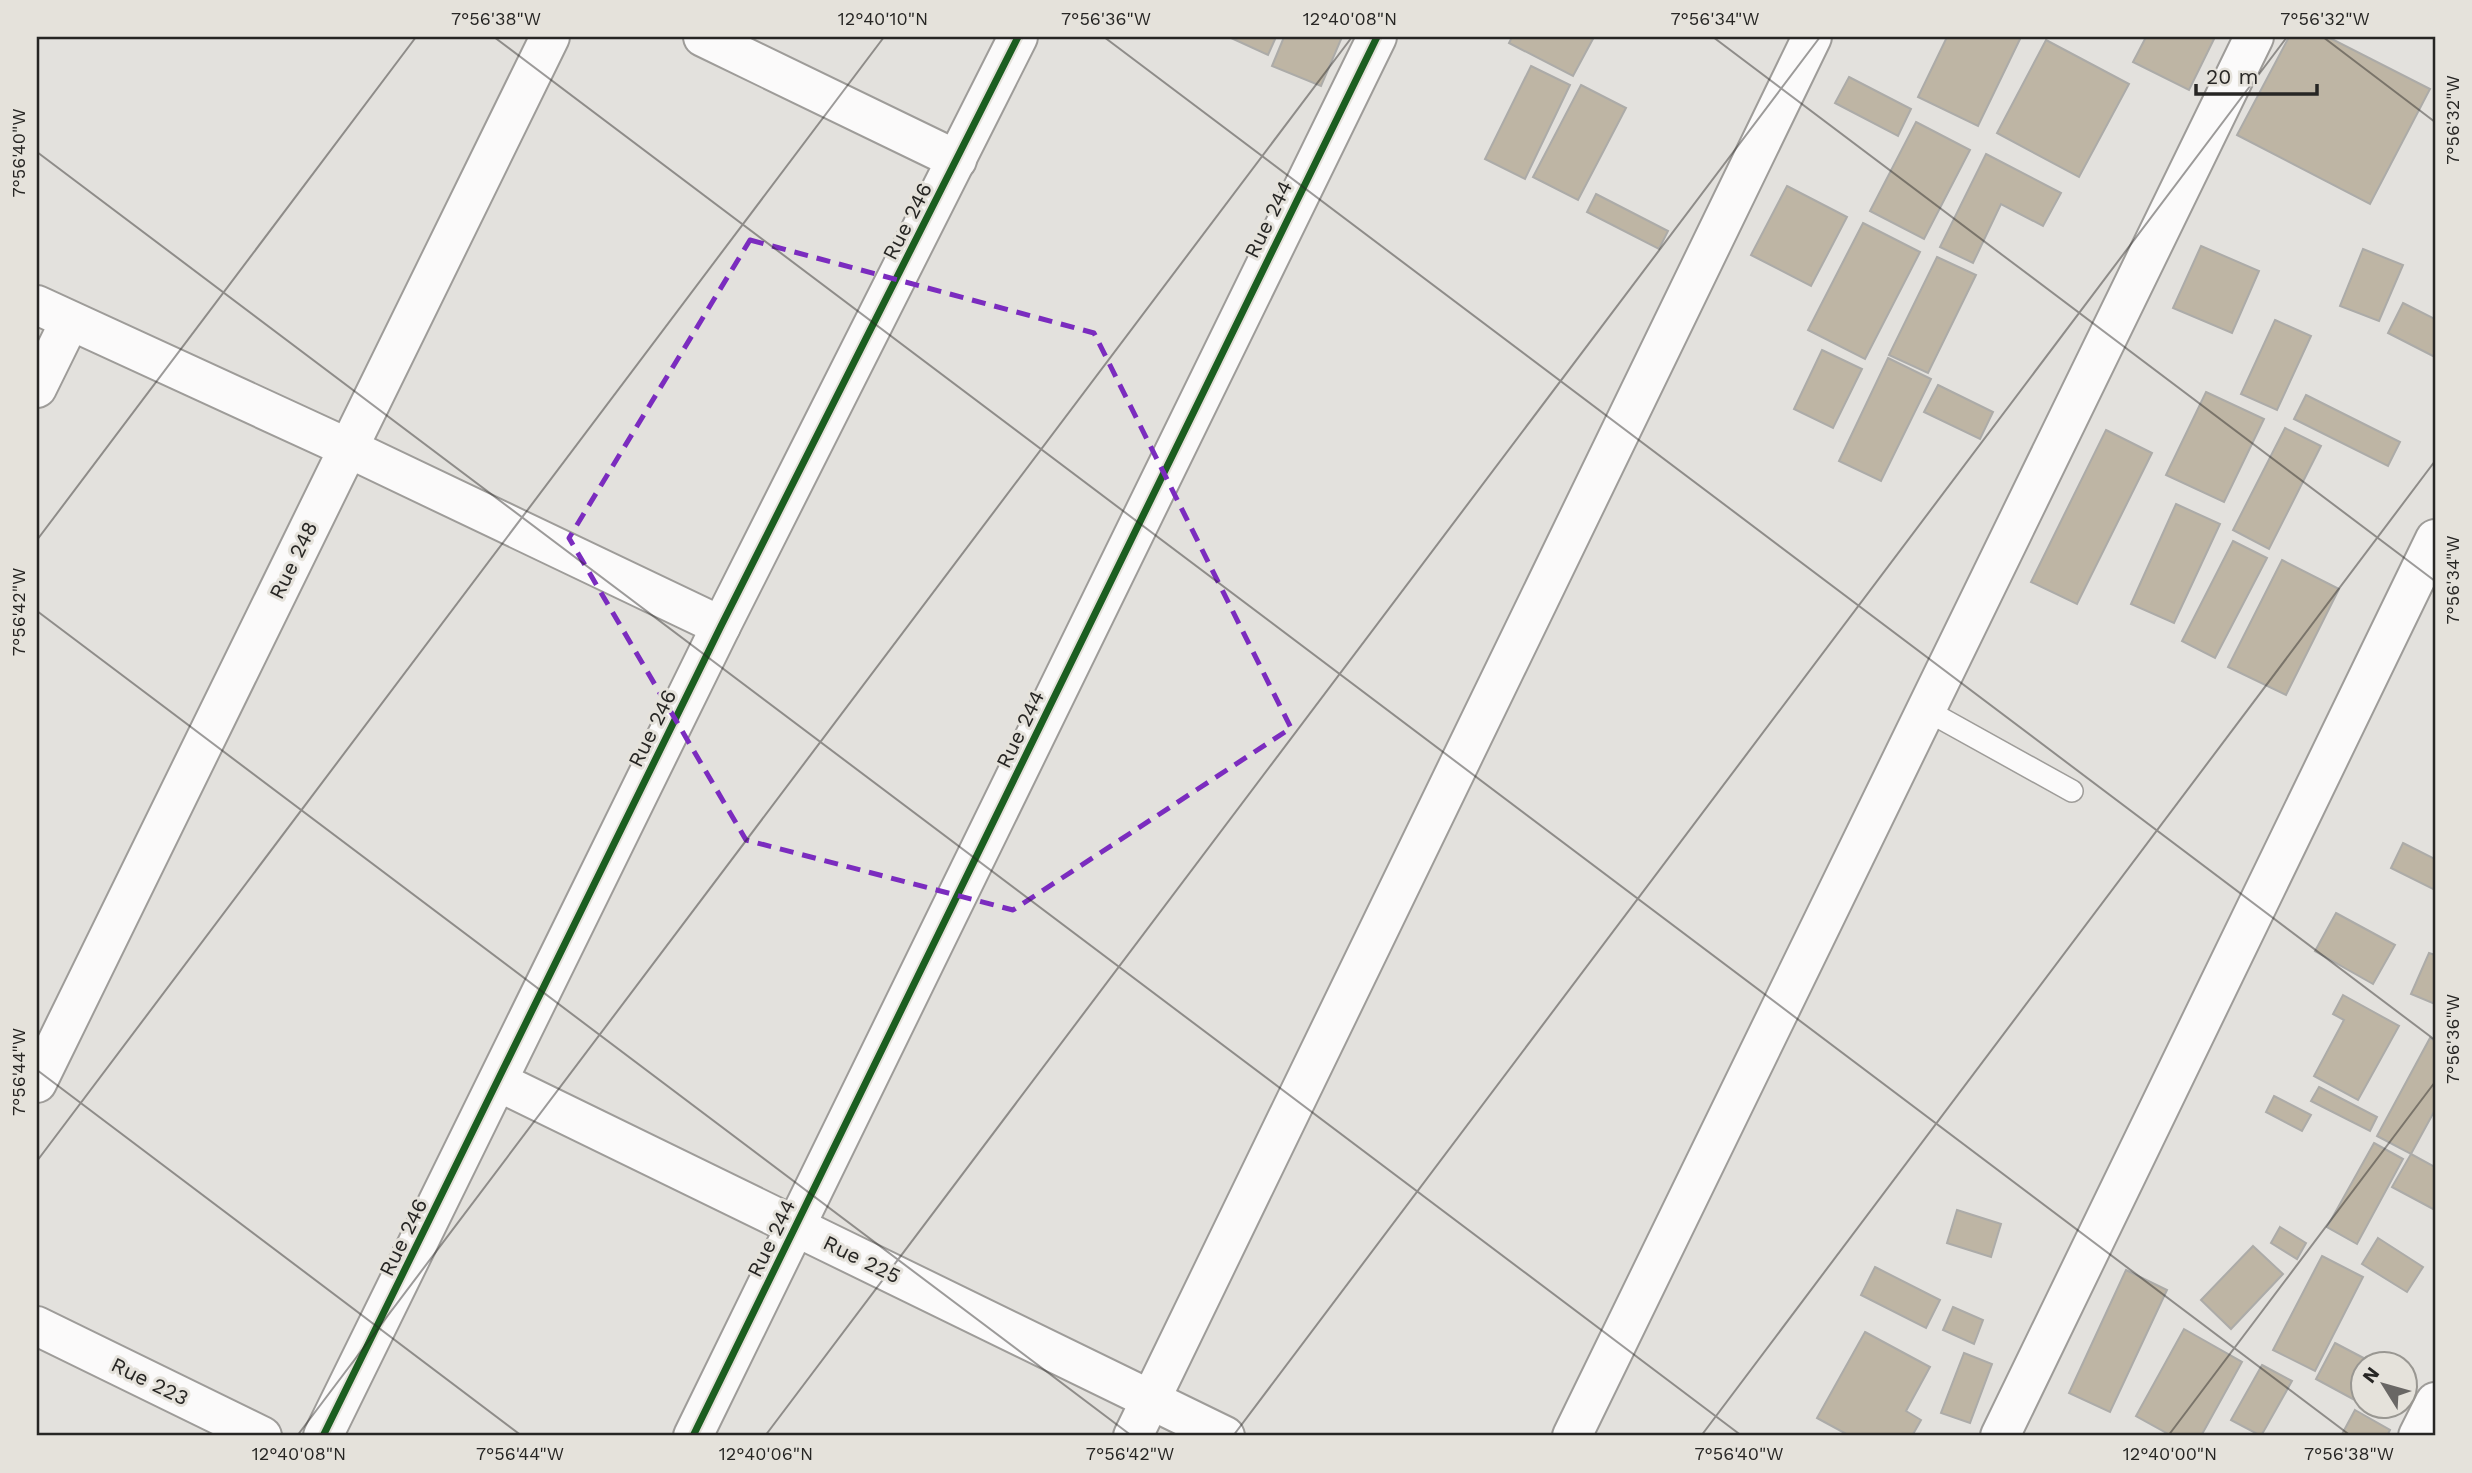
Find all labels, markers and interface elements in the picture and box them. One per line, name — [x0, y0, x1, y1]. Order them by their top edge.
text: 7°56'38"W — [451, 8, 541, 29]
text: 12°40'10"N — [838, 8, 928, 29]
text: 7°56'36"W — [1061, 8, 1151, 29]
text: 12°40'08"N — [1303, 8, 1397, 29]
text: 7°56'34"W — [1670, 8, 1760, 29]
text: 7°56'32"W — [2280, 8, 2370, 29]
scale bar — [2196, 52, 2316, 96]
text: 20 m — [2206, 64, 2258, 89]
text: 7°56'32"W — [2442, 75, 2463, 165]
text: 7°56'40"W — [8, 108, 29, 198]
street label: Rue 244 — [1239, 176, 1297, 262]
street label: Rue 246 — [877, 178, 937, 264]
street label: Rue 248 — [263, 517, 323, 603]
text: 7°56'34"W — [2442, 535, 2463, 625]
text: 7°56'42"W — [8, 568, 29, 656]
street label: Rue 246 — [623, 685, 681, 771]
street label: Rue 244 — [991, 686, 1049, 772]
text: 7°56'36"W — [2442, 994, 2463, 1084]
text: 7°56'44"W — [8, 1028, 29, 1116]
street label: Rue 246 — [374, 1194, 432, 1280]
street label: Rue 244 — [742, 1195, 800, 1281]
street label: Rue 225 — [819, 1230, 905, 1288]
north arrow — [2350, 1350, 2420, 1420]
street label: Rue 223 — [107, 1352, 193, 1410]
text: N — [2357, 1363, 2384, 1388]
text: 12°40'08"N — [252, 1443, 346, 1464]
text: 7°56'44"W — [476, 1443, 564, 1464]
text: 12°40'06"N — [719, 1443, 813, 1464]
text: 7°56'42"W — [1086, 1443, 1174, 1464]
text: 7°56'40"W — [1694, 1443, 1784, 1464]
text: 12°40'00"N — [2123, 1443, 2217, 1464]
text: 7°56'38"W — [2304, 1443, 2394, 1464]

